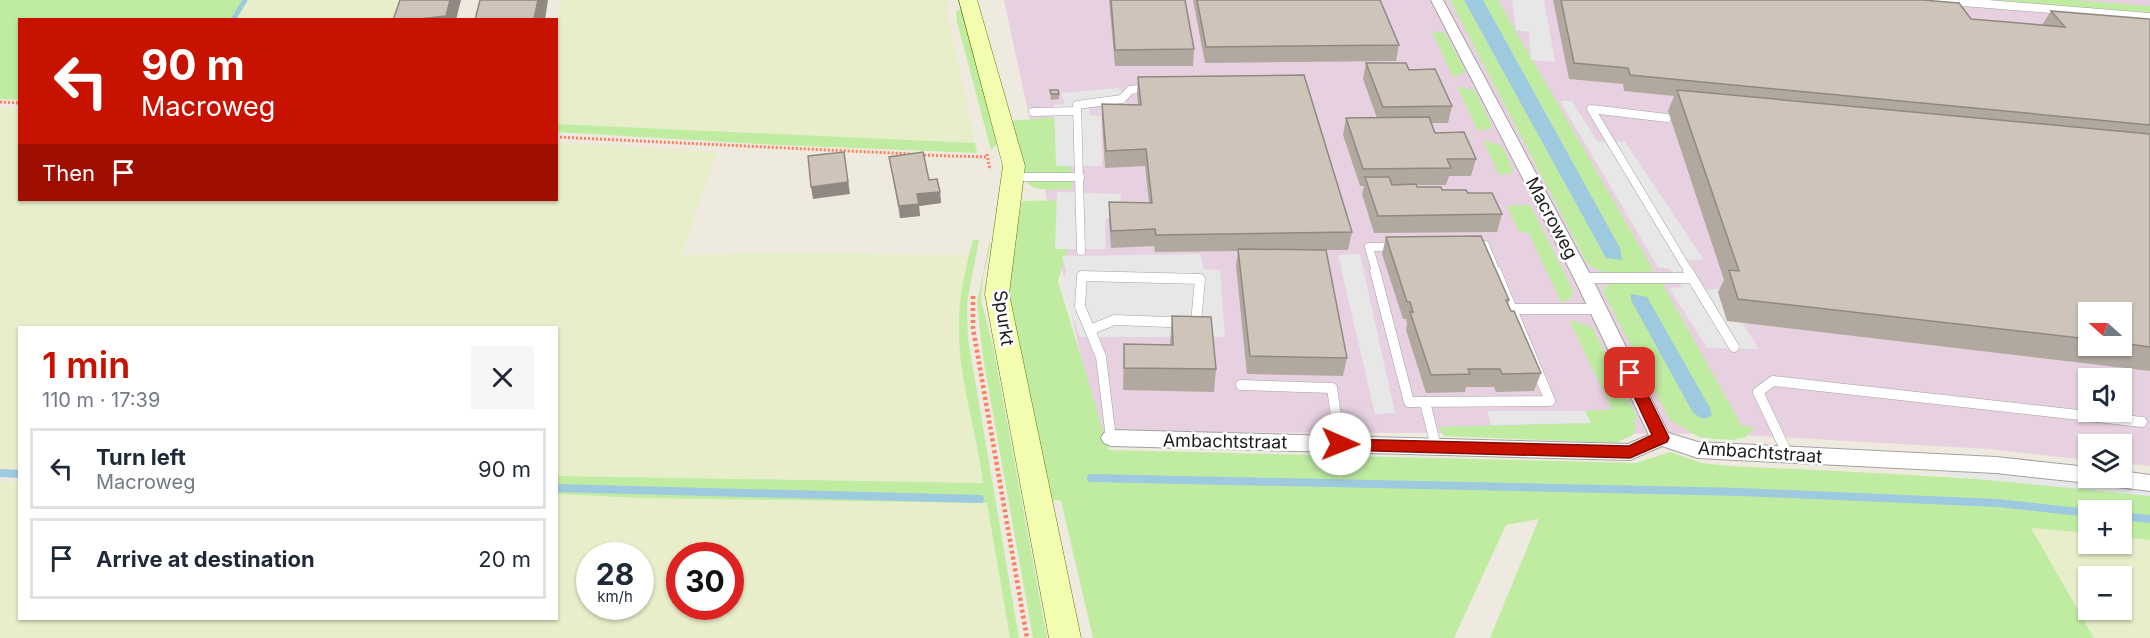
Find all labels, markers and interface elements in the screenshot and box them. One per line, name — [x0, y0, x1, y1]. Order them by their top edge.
text: 90 m — [141, 39, 245, 90]
icon: left — [42, 42, 120, 120]
text: Macroweg — [141, 90, 275, 123]
icon: arrive — [107, 156, 140, 189]
text: Then — [42, 160, 95, 186]
street label: Macroweg — [1522, 174, 1582, 262]
street label: Spurkt — [990, 289, 1018, 347]
north arrow — [2078, 302, 2132, 356]
map controls — [2078, 302, 2132, 620]
text: 1 min — [42, 343, 130, 387]
button: close — [471, 346, 534, 409]
pin — [1604, 347, 1655, 398]
icon: arrive — [1613, 356, 1646, 389]
button: sound — [2078, 368, 2132, 422]
text: 110 m · 17:39 — [42, 388, 160, 412]
position arrow — [1308, 412, 1372, 476]
street label: Ambachtstraat — [1163, 429, 1287, 453]
button: layers — [2078, 434, 2132, 488]
street label: Ambachtstraat — [1697, 437, 1823, 467]
text: Turn left — [96, 444, 186, 470]
icon: left — [45, 452, 78, 485]
text: 90 m — [478, 456, 531, 482]
text: Macroweg — [96, 470, 195, 494]
button: + — [2078, 500, 2132, 554]
icon: arrive — [45, 542, 78, 575]
speed limit sign: 30 — [666, 542, 744, 620]
text: Arrive at destination — [96, 546, 315, 572]
text: 20 m — [478, 546, 531, 572]
text: 28 — [596, 556, 634, 592]
button: − — [2078, 566, 2132, 620]
text: km/h — [597, 587, 633, 606]

